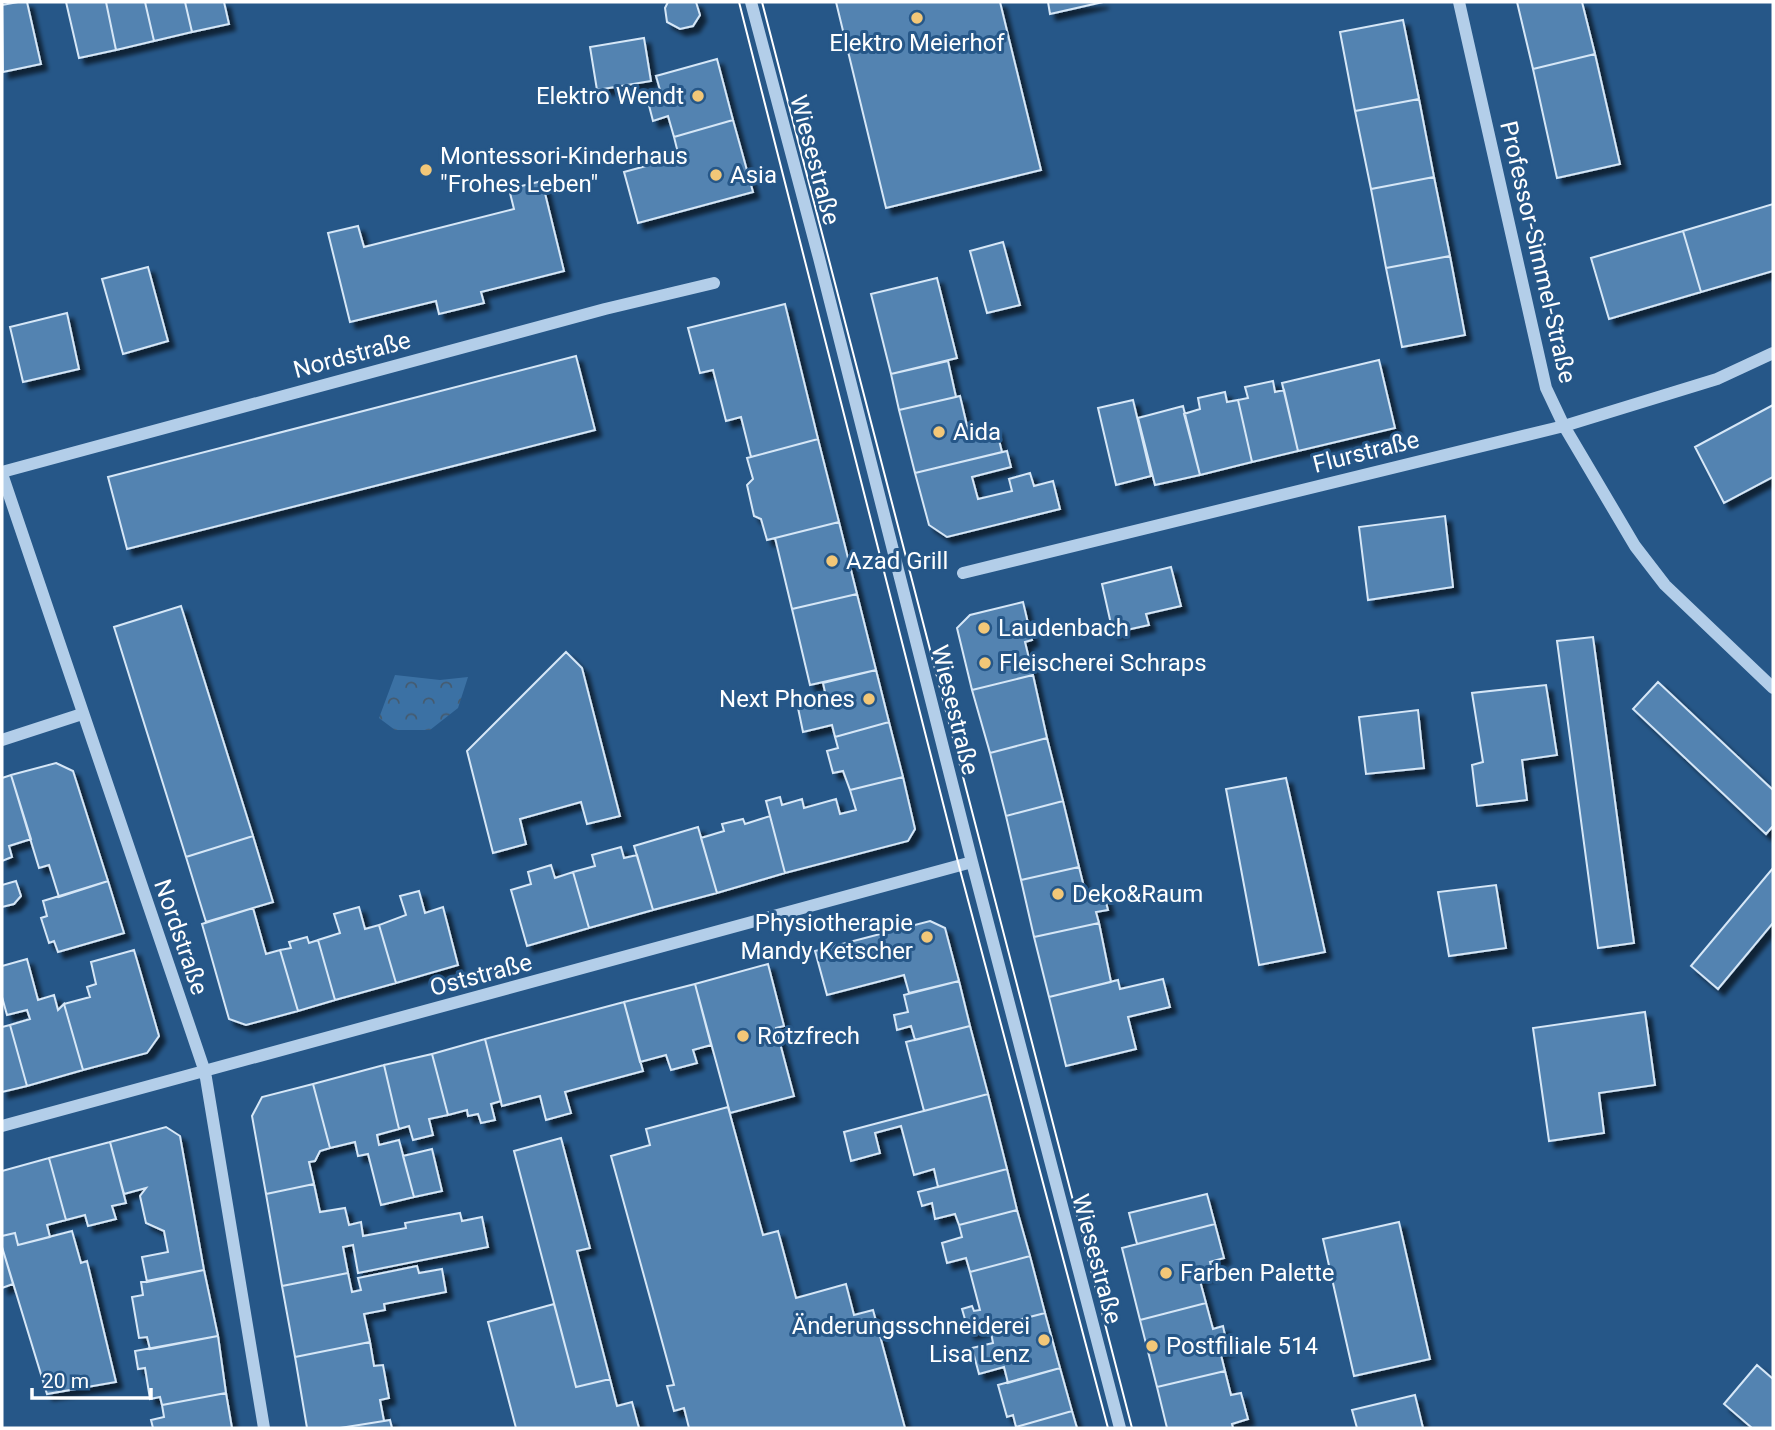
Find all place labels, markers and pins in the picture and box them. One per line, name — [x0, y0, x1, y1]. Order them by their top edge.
marker: Elektro Meierhof — [909, 10, 925, 26]
place label: Elektro Meierhof — [829, 29, 1005, 57]
place label: Elektro Wendt — [536, 82, 684, 110]
marker: Elektro Wendt — [690, 88, 706, 104]
place label: Montessori-Kinderhaus "Frohes Leben" — [440, 142, 688, 198]
place label: Asia — [730, 161, 777, 189]
marker: Montessori-Kinderhaus "Frohes Leben" — [418, 162, 434, 178]
marker: Asia — [708, 167, 724, 183]
place label: Aida — [953, 418, 1001, 446]
marker: Aida — [931, 424, 947, 440]
place label: Azad Grill — [846, 547, 948, 575]
marker: Azad Grill — [824, 553, 840, 569]
place label: Laudenbach — [998, 614, 1129, 642]
marker: Laudenbach — [976, 620, 992, 636]
place label: Fleischerei Schraps — [999, 649, 1207, 677]
marker: Fleischerei Schraps — [977, 655, 993, 671]
place label: Next Phones — [719, 685, 855, 713]
marker: Next Phones — [861, 691, 877, 707]
place label: Deko&Raum — [1072, 880, 1203, 908]
marker: Deko&Raum — [1050, 886, 1066, 902]
place label: Physiotherapie Mandy Ketscher — [741, 909, 913, 965]
marker: Physiotherapie Mandy Ketscher — [919, 929, 935, 945]
place label: Rotzfrech — [757, 1022, 860, 1050]
marker: Rotzfrech — [735, 1028, 751, 1044]
place label: Farben Palette — [1180, 1259, 1335, 1287]
marker: Farben Palette — [1158, 1265, 1174, 1281]
place label: Änderungsschneiderei Lisa Lenz — [792, 1312, 1030, 1368]
marker: Änderungsschneiderei Lisa Lenz — [1036, 1332, 1052, 1348]
place label: Postfiliale 514 — [1166, 1332, 1318, 1360]
marker: Postfiliale 514 — [1144, 1338, 1160, 1354]

